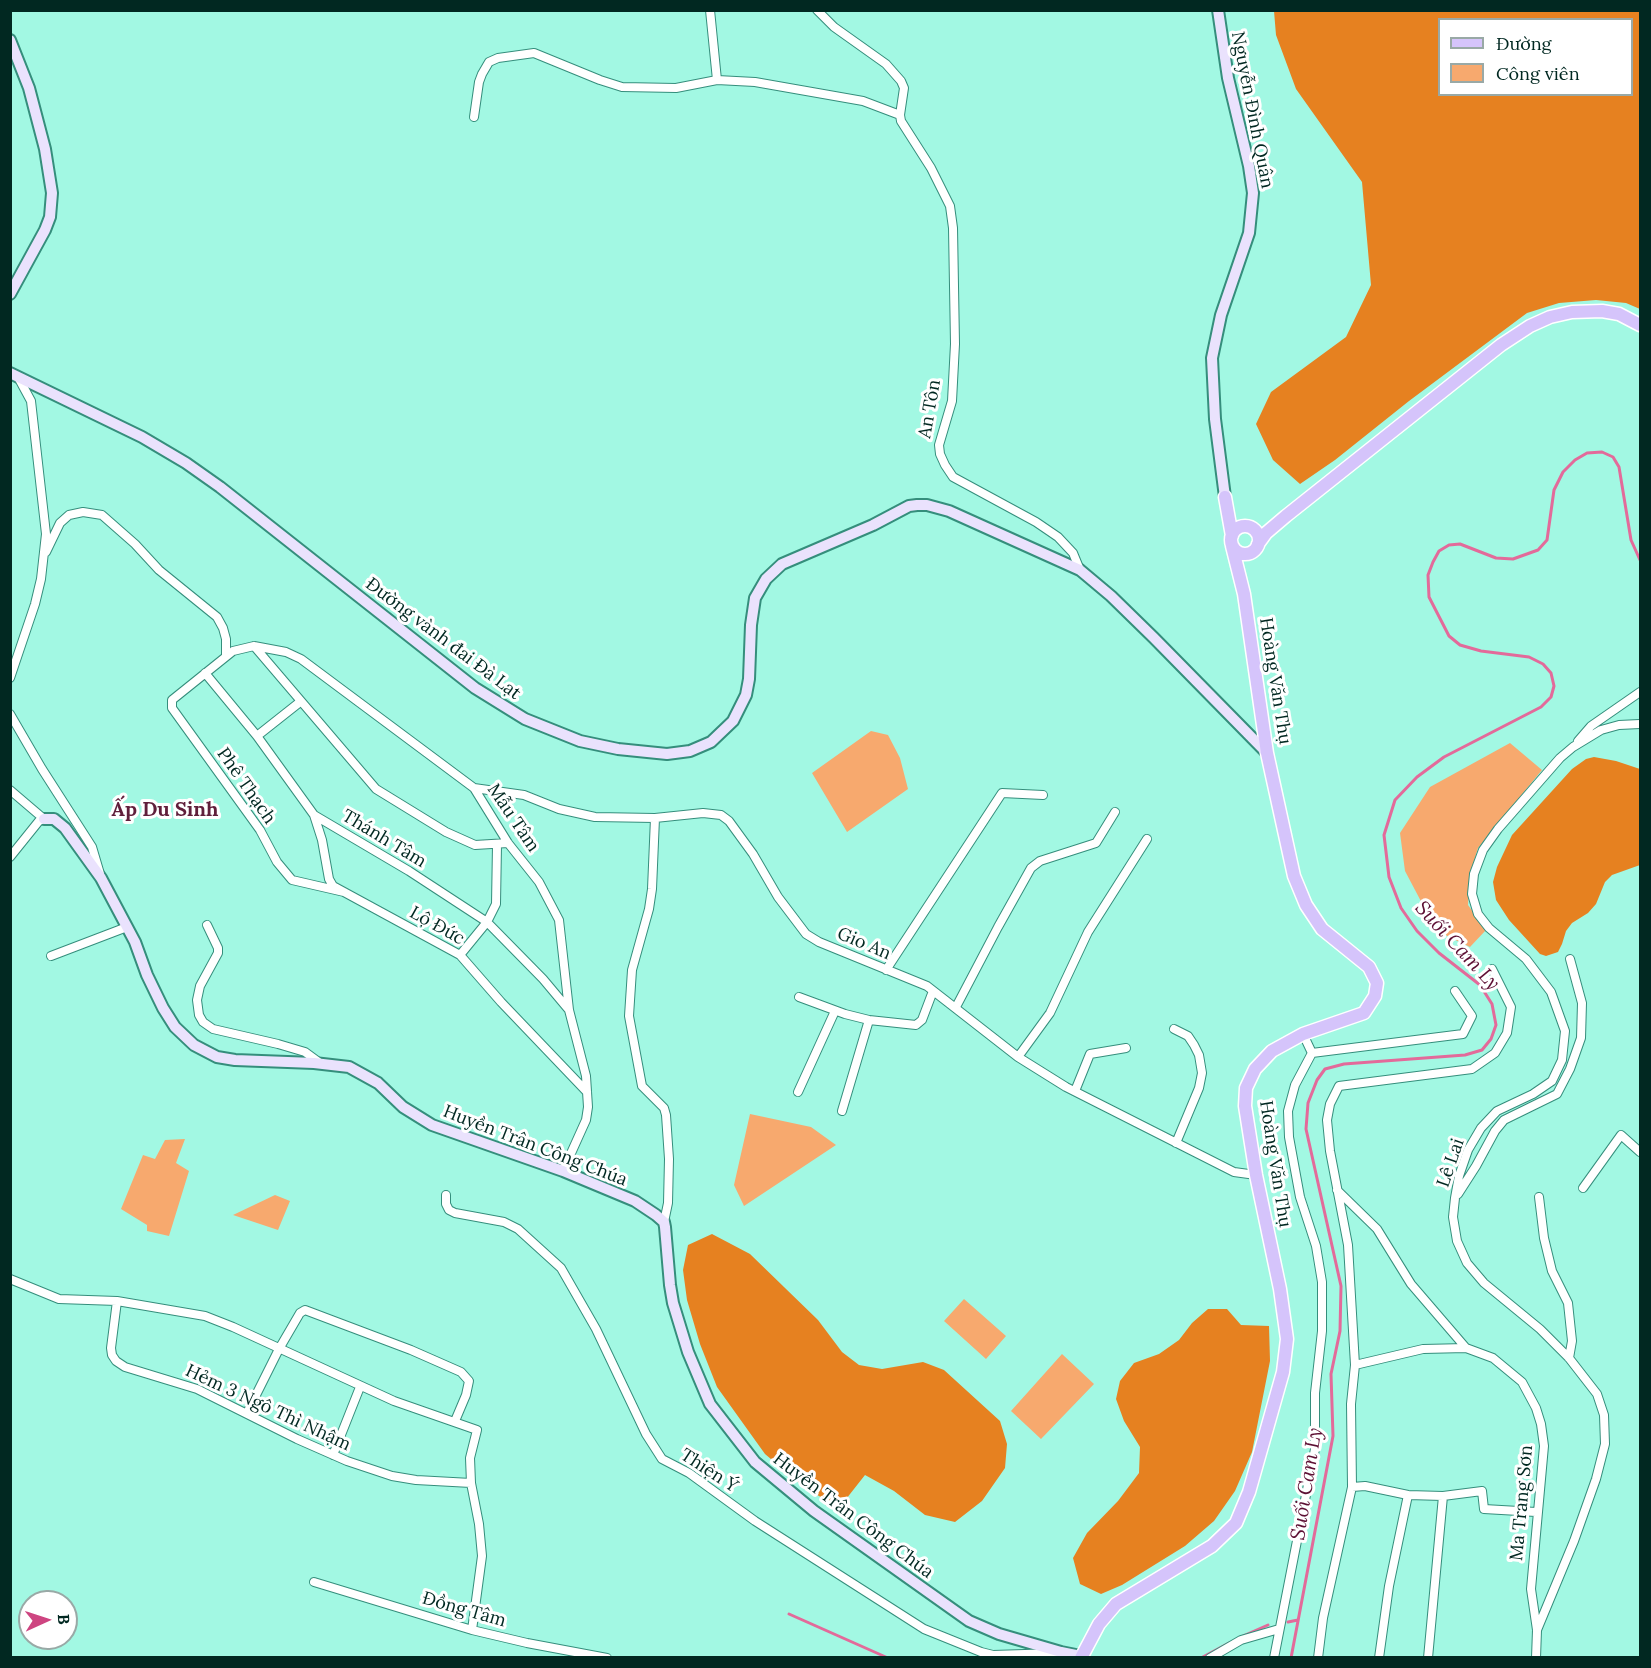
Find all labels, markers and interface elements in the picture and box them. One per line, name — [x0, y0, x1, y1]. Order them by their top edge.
legend — [1438, 18, 1633, 96]
street label: Nguyễn Đình Quân — [1226, 30, 1278, 190]
text: Đường — [1496, 32, 1552, 55]
text: Công viên — [1496, 62, 1580, 85]
street label: An Tôn — [914, 378, 946, 440]
street label: Đường vành đai Đà Lạt — [361, 574, 525, 704]
street label: Hoàng Văn Thụ — [1254, 616, 1296, 746]
street label: Phê Thạch — [212, 744, 280, 828]
street label: Mẫu Tâm — [482, 780, 544, 856]
district label: Ấp Du Sinh — [112, 798, 218, 822]
street label: Thánh Tâm — [338, 805, 430, 873]
water label: Suối Cam Ly — [1410, 896, 1504, 996]
street label: Lộ Đức — [406, 902, 468, 950]
street label: Gio An — [834, 923, 894, 965]
street label: Hoàng Văn Thụ — [1254, 1099, 1296, 1229]
street label: Huyền Trân Công Chúa — [440, 1101, 630, 1191]
street label: Lê Lai — [1433, 1136, 1469, 1190]
street label: Hẻm 3 Ngô Thì Nhậm — [182, 1360, 354, 1456]
water label: Suối Cam Ly — [1286, 1426, 1328, 1542]
street label: Thiện Ý — [676, 1444, 742, 1498]
street label: Ma Trang Sơn — [1506, 1444, 1538, 1562]
street label: Huyền Trân Công Chúa — [769, 1449, 937, 1583]
street label: Đồng Tâm — [420, 1588, 508, 1632]
north arrow — [18, 1590, 78, 1650]
text: B — [54, 1613, 74, 1625]

